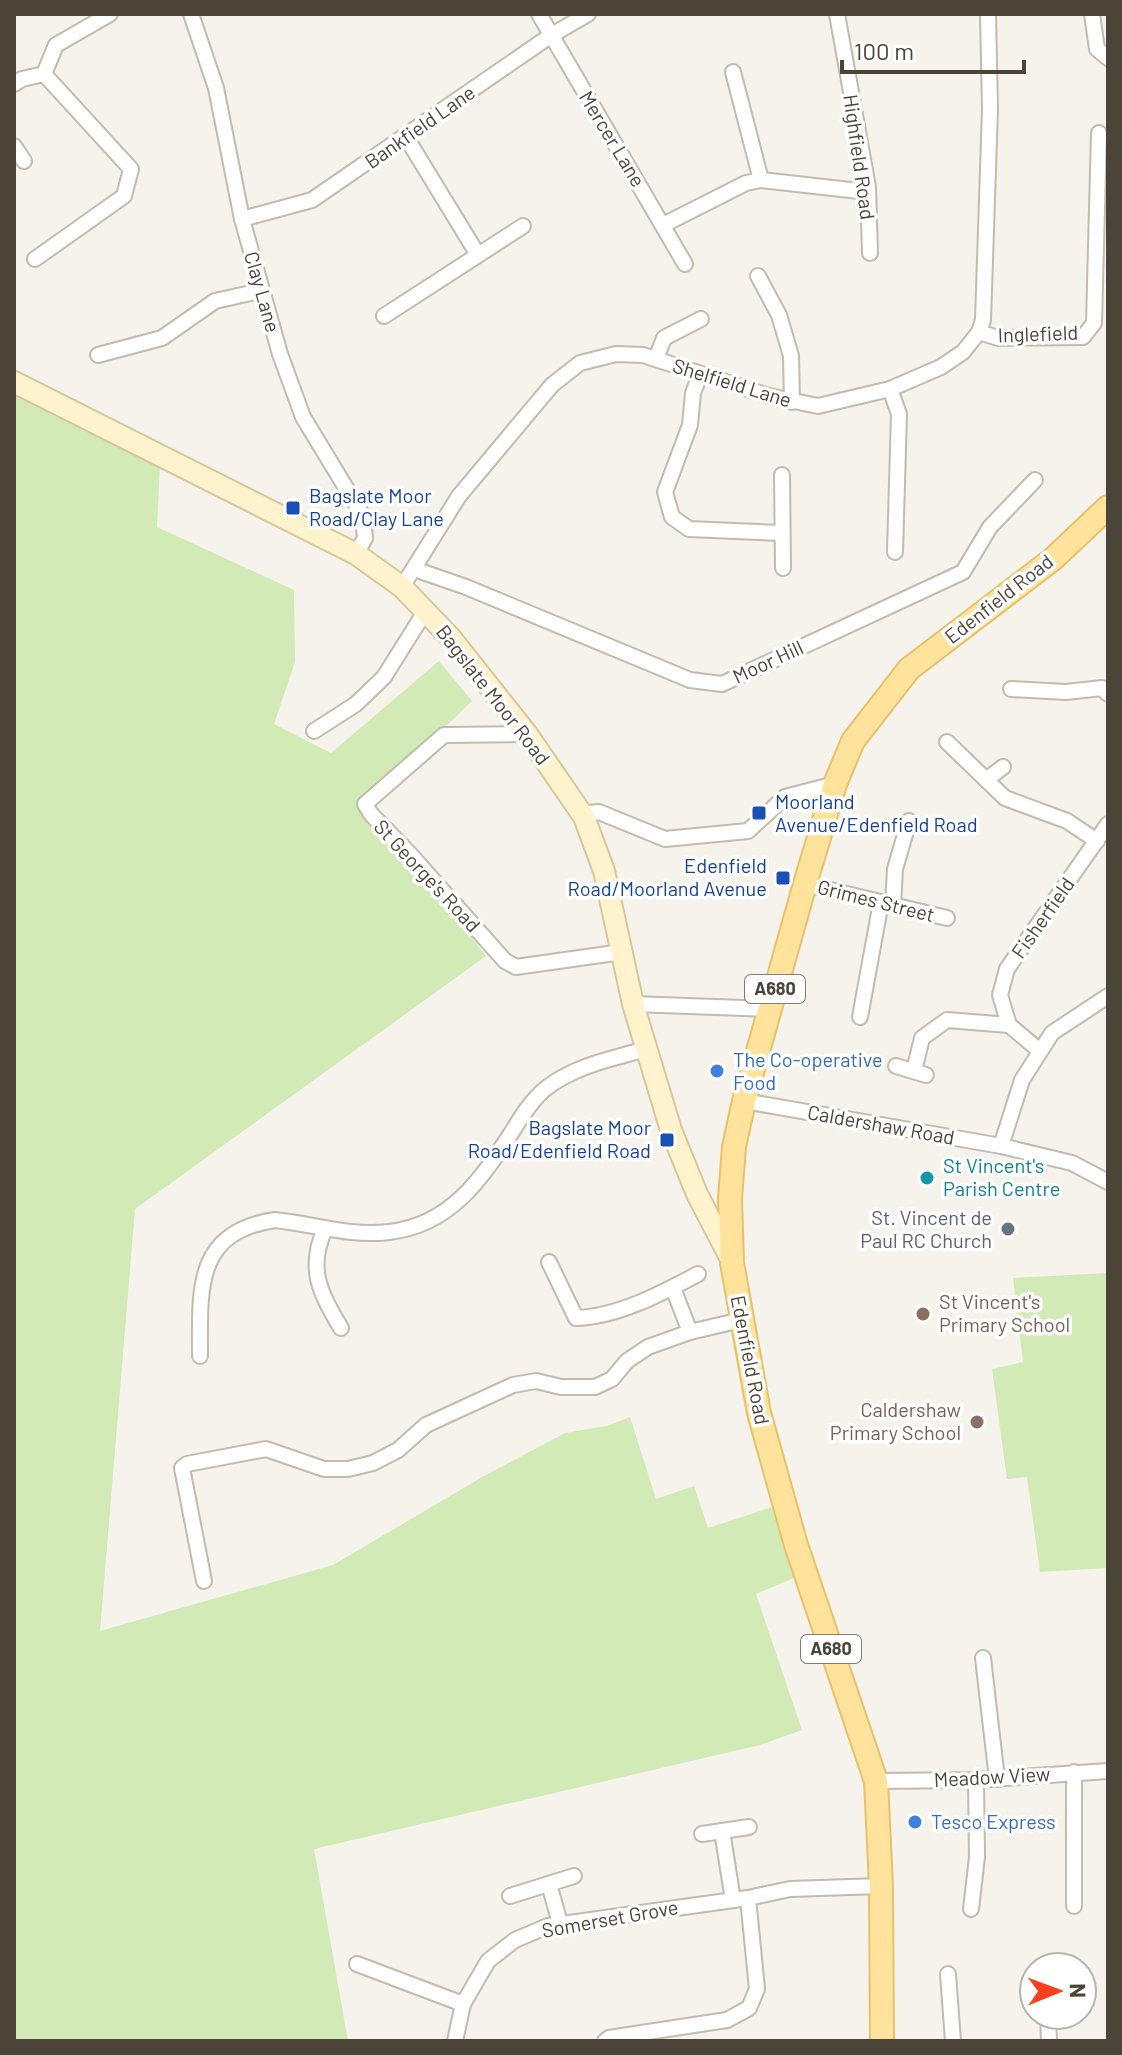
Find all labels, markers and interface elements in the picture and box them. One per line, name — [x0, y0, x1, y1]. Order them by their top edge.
scale bar — [842, 24, 1024, 74]
text: 100 m — [854, 36, 914, 65]
street label: Bankfield Lane — [360, 79, 479, 173]
street label: Mercer Lane — [575, 86, 651, 191]
street label: Highfield Road — [839, 93, 881, 221]
street label: Clay Lane — [240, 249, 286, 335]
street label: Inglefield — [997, 320, 1079, 346]
street label: Shelfield Lane — [670, 353, 795, 411]
place label: Bagslate Moor Road/Clay Lane — [309, 483, 444, 530]
marker: Bagslate Moor Road/Clay Lane — [284, 499, 302, 517]
street label: Edenfield Road — [939, 548, 1057, 648]
street label: Bagslate Moor Road — [432, 620, 556, 769]
street label: Moor Hill — [729, 634, 807, 688]
place label: Moorland Avenue/Edenfield Road — [775, 789, 978, 836]
marker: Moorland Avenue/Edenfield Road — [750, 804, 768, 822]
street label: St George's Road — [370, 814, 486, 936]
place label: Edenfield Road/Moorland Avenue — [567, 853, 767, 900]
marker: Edenfield Road/Moorland Avenue — [774, 869, 792, 887]
street label: Fisherfield — [1006, 872, 1079, 962]
street label: Grimes Street — [815, 874, 937, 926]
road number: A680 — [745, 975, 805, 1003]
place label: The Co-operative Food — [733, 1047, 883, 1094]
marker: The Co-operative Food — [708, 1062, 726, 1080]
street label: Caldershaw Road — [806, 1099, 957, 1149]
place label: Bagslate Moor Road/Edenfield Road — [468, 1115, 651, 1162]
marker: Bagslate Moor Road/Edenfield Road — [658, 1131, 676, 1149]
place label: St Vincent's Parish Centre — [943, 1153, 1060, 1200]
marker: St Vincent's Parish Centre — [918, 1169, 936, 1187]
place label: St. Vincent de Paul RC Church — [860, 1205, 992, 1252]
marker: St. Vincent de Paul RC Church — [999, 1220, 1017, 1238]
place label: St Vincent's Primary School — [939, 1289, 1070, 1336]
street label: Edenfield Road — [727, 1293, 775, 1426]
marker: St Vincent's Primary School — [914, 1305, 932, 1323]
place label: Caldershaw Primary School — [830, 1397, 961, 1444]
marker: Caldershaw Primary School — [968, 1413, 986, 1431]
road number: A680 — [801, 1635, 861, 1663]
street label: Meadow View — [933, 1761, 1051, 1791]
place label: Tesco Express — [931, 1809, 1056, 1833]
marker: Tesco Express — [906, 1813, 924, 1831]
street label: Somerset Grove — [540, 1894, 680, 1942]
north arrow — [1018, 1951, 1098, 2031]
text: N — [1066, 1983, 1092, 1998]

